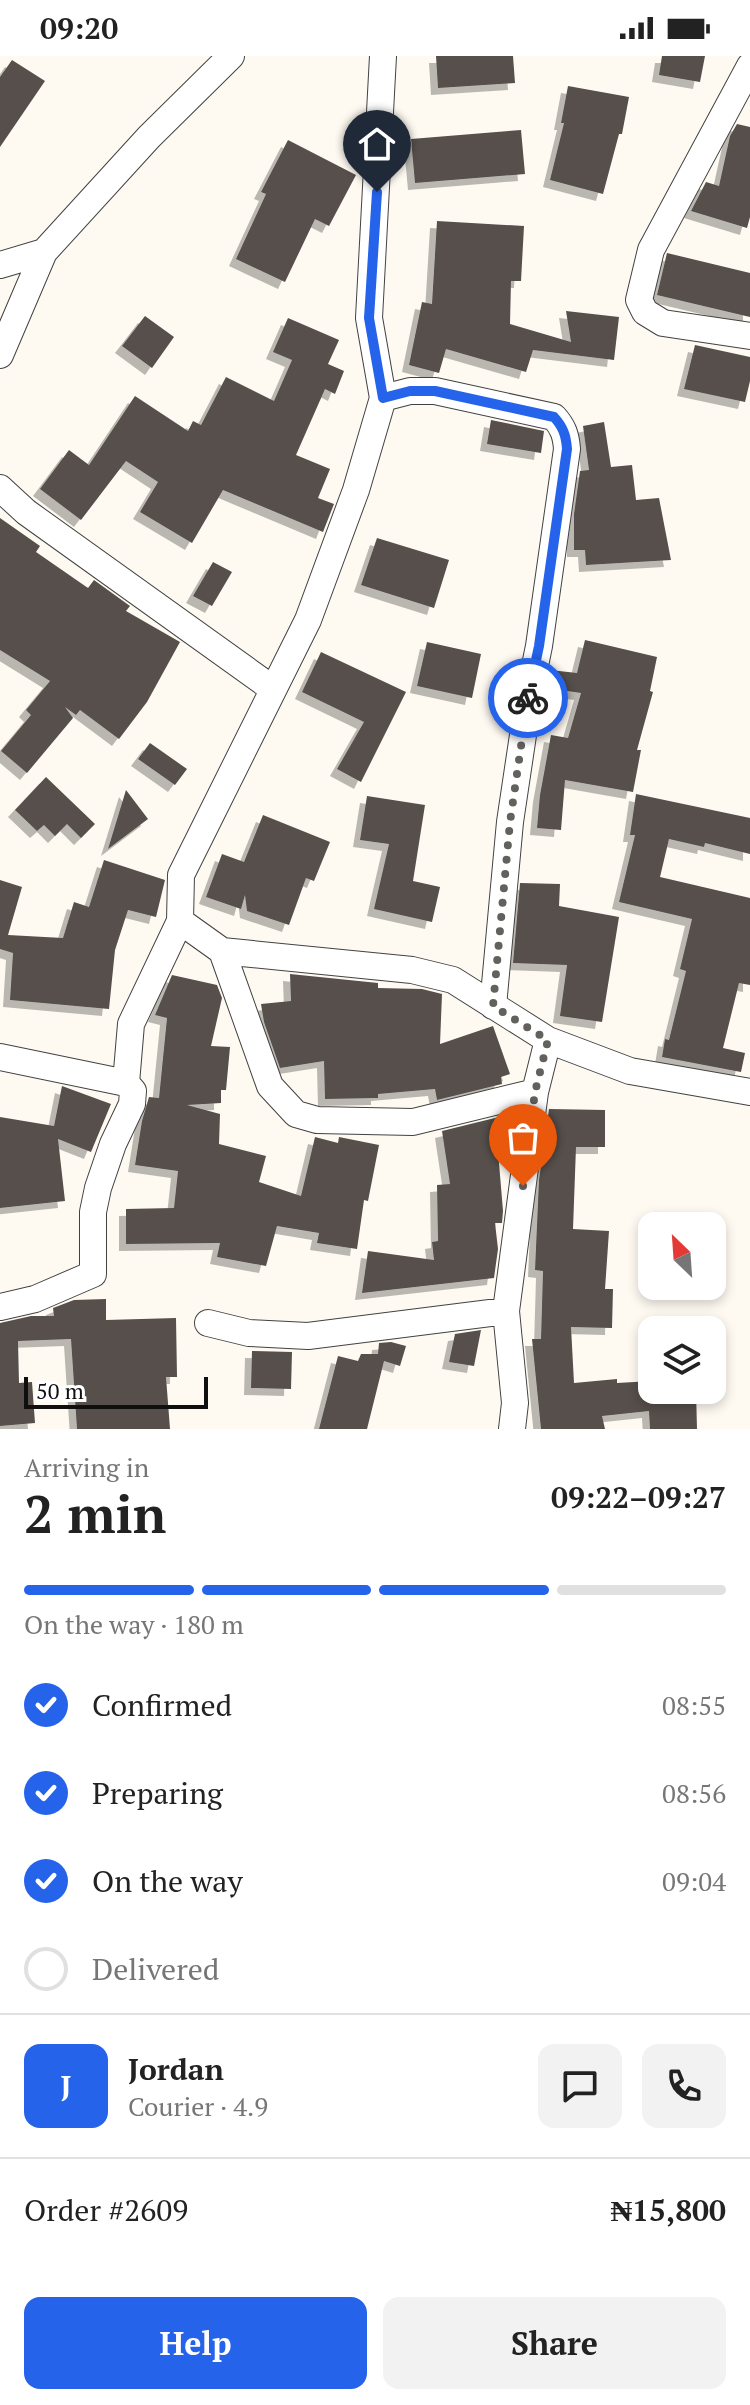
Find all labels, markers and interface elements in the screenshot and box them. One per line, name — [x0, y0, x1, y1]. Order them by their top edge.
text: 09:20 — [40, 8, 118, 48]
pin — [343, 110, 411, 192]
icon: home — [355, 122, 399, 166]
courier — [488, 658, 568, 738]
icon: bike — [506, 676, 550, 720]
pin — [489, 1104, 557, 1186]
icon: bag — [501, 1116, 545, 1160]
north arrow — [638, 1212, 726, 1300]
map controls — [638, 1212, 726, 1404]
button: layers — [638, 1316, 726, 1404]
scale bar — [24, 1373, 208, 1409]
text: 50 m — [36, 1376, 84, 1405]
text: Arriving in — [24, 1450, 149, 1484]
text: 09:22–09:27 — [551, 1477, 726, 1517]
text: 2 min — [24, 1479, 166, 1548]
text: On the way · 180 m — [24, 1607, 244, 1641]
icon: check — [24, 1683, 68, 1727]
text: Confirmed — [92, 1685, 232, 1725]
text: 08:55 — [662, 1688, 726, 1722]
icon: check — [24, 1771, 68, 1815]
text: Preparing — [92, 1773, 223, 1813]
text: 08:56 — [662, 1776, 726, 1810]
icon: check — [24, 1859, 68, 1903]
text: On the way — [92, 1861, 243, 1901]
text: 09:04 — [662, 1864, 726, 1898]
text: Delivered — [92, 1949, 219, 1989]
button: chat — [538, 2044, 622, 2128]
button: phone — [642, 2044, 726, 2128]
text: Jordan — [128, 2049, 224, 2089]
text: J — [61, 2066, 71, 2106]
text: Courier · 4.9 — [128, 2089, 268, 2123]
text: Order #2609 — [24, 2190, 188, 2230]
text: ₦15,800 — [610, 2190, 726, 2230]
button: Help — [24, 2297, 367, 2389]
button: Share — [383, 2297, 726, 2389]

